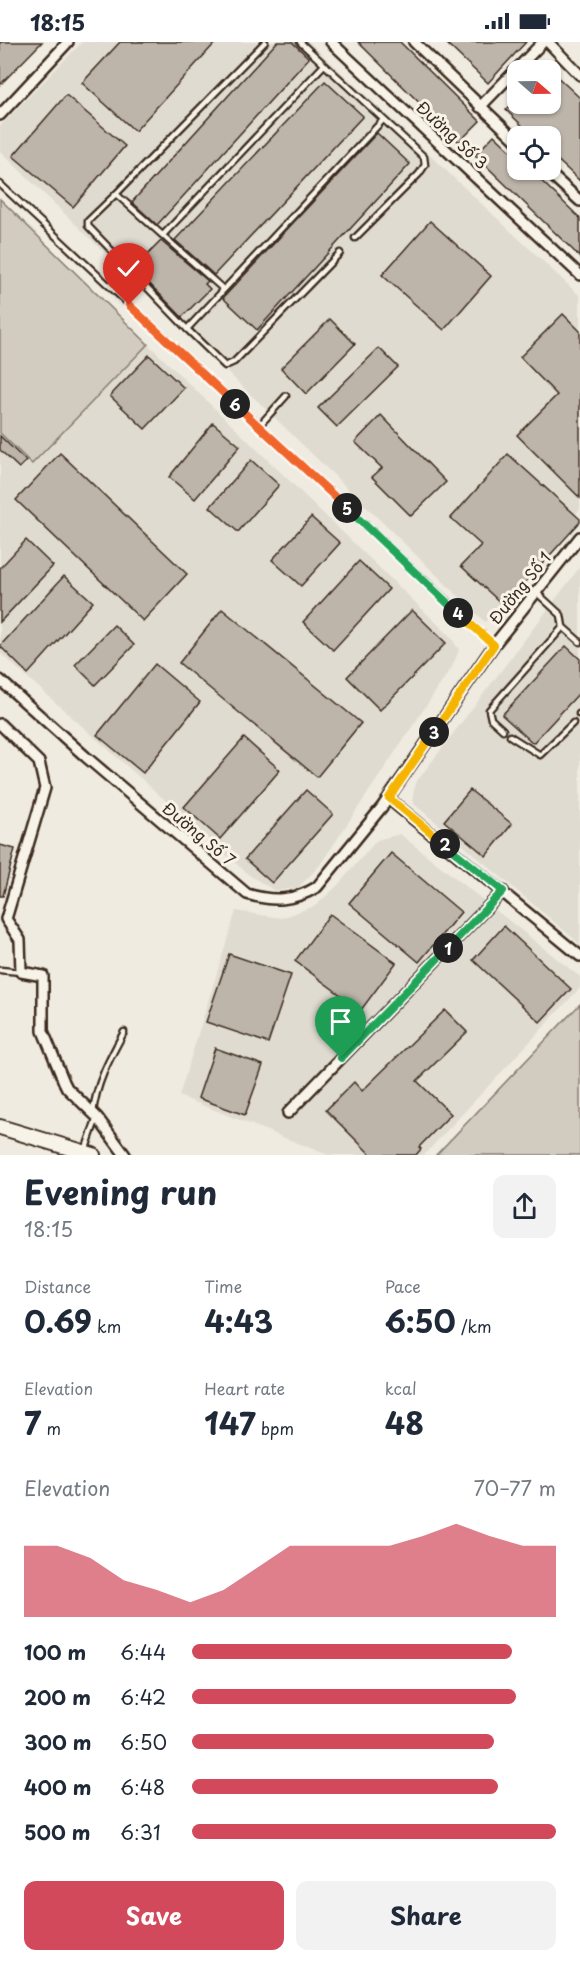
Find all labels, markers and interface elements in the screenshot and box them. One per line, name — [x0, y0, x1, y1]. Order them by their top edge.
text: 18:15 — [30, 5, 85, 38]
north arrow — [507, 60, 561, 114]
map controls — [507, 60, 561, 180]
street label: Đường Số 3 — [411, 95, 494, 174]
button: locate — [507, 126, 561, 180]
pin — [103, 243, 154, 305]
icon: check — [112, 252, 145, 285]
pin: 6 — [220, 389, 250, 419]
text: 6 — [229, 392, 241, 416]
pin: 5 — [332, 493, 362, 523]
text: 5 — [342, 496, 352, 520]
street label: Đường Số 1 — [483, 546, 556, 629]
pin: 4 — [443, 598, 473, 628]
text: 4 — [453, 601, 463, 625]
pin: 3 — [419, 717, 449, 747]
text: 3 — [429, 720, 439, 744]
street label: Đường Số 7 — [158, 795, 241, 871]
pin: 2 — [430, 829, 460, 859]
text: 2 — [439, 832, 451, 856]
pin: 1 — [433, 933, 463, 963]
text: 1 — [444, 936, 452, 960]
pin — [315, 996, 366, 1058]
icon: arrive — [324, 1005, 357, 1038]
text: Evening run — [24, 1166, 217, 1216]
button: share — [493, 1175, 556, 1238]
text: 18:15 — [24, 1214, 73, 1244]
text: Distance — [24, 1274, 91, 1298]
text: Time — [204, 1274, 242, 1298]
text: Pace — [385, 1274, 421, 1298]
text: 0.69 — [24, 1298, 92, 1343]
text: 4:43 — [204, 1298, 273, 1343]
text: 6:50 — [385, 1298, 456, 1343]
text: km — [92, 1314, 121, 1338]
text: /km — [456, 1314, 492, 1338]
text: Elevation — [24, 1376, 93, 1400]
text: Heart rate — [204, 1376, 285, 1400]
text: kcal — [385, 1376, 417, 1400]
text: 7 — [24, 1400, 41, 1445]
text: 147 — [204, 1400, 256, 1445]
text: 48 — [385, 1400, 424, 1445]
text: m — [41, 1416, 61, 1440]
text: bpm — [256, 1416, 294, 1440]
text: Elevation — [24, 1473, 110, 1503]
text: 70–77 m — [474, 1473, 556, 1503]
text: 100 m — [24, 1637, 86, 1667]
text: 6:44 — [120, 1637, 166, 1667]
text: 200 m — [24, 1682, 91, 1712]
text: 6:42 — [120, 1682, 166, 1712]
text: 300 m — [24, 1727, 92, 1757]
text: 6:50 — [120, 1727, 167, 1757]
text: 400 m — [24, 1772, 92, 1802]
text: 6:48 — [120, 1772, 165, 1802]
text: 500 m — [24, 1817, 91, 1847]
text: 6:31 — [120, 1817, 161, 1847]
button: Save — [24, 1881, 284, 1950]
button: Share — [296, 1881, 556, 1950]

